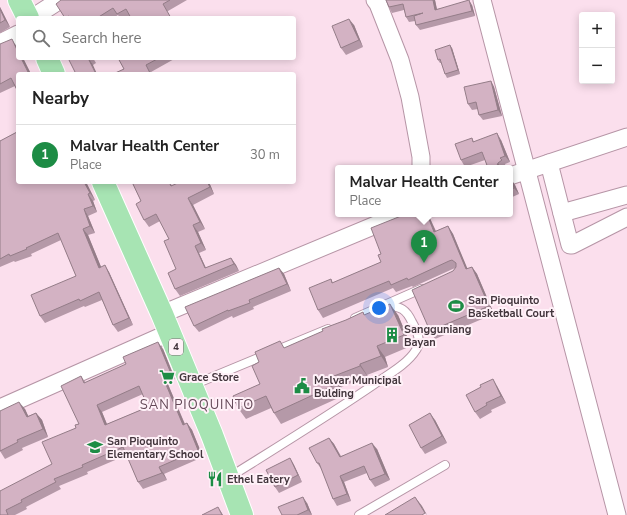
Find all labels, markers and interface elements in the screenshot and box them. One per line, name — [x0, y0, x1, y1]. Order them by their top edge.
map controls — [579, 12, 615, 84]
button: + — [579, 12, 615, 48]
search box — [16, 16, 296, 60]
icon: search — [30, 27, 52, 49]
text: Search here — [62, 28, 142, 48]
button: − — [579, 48, 615, 84]
text: Nearby — [32, 87, 89, 110]
text: Malvar Health Center — [70, 136, 219, 156]
text: 1 — [41, 146, 49, 164]
text: 30 m — [250, 146, 280, 164]
text: Place — [70, 156, 102, 174]
popup — [335, 165, 513, 217]
text: Malvar Health Center — [349, 172, 499, 192]
text: Place — [349, 192, 381, 210]
pin: 1 — [411, 230, 437, 263]
place label: San Pioquinto Basketball Court — [468, 293, 555, 321]
sports icon: San Pioquinto Basketball Court — [447, 297, 465, 315]
your location — [369, 298, 389, 318]
place label: Sangguniang Bayan — [404, 322, 471, 350]
building icon: Sangguniang Bayan — [383, 326, 401, 344]
road number: 4 — [169, 339, 183, 355]
supermarket icon: Grace Store — [158, 368, 176, 386]
place label: Grace Store — [179, 370, 239, 385]
place label: Malvar Municipal Bulding — [314, 373, 402, 401]
public building icon: Malvar Municipal Bulding — [293, 377, 311, 395]
district label: SAN PIOQUINTO — [140, 396, 254, 414]
place label: San Pioquinto Elementary School — [107, 434, 204, 462]
school or university icon: San Pioquinto Elementary School — [86, 438, 104, 456]
restaurant icon: Ethel Eatery — [206, 470, 224, 488]
place label: Ethel Eatery — [227, 472, 290, 487]

